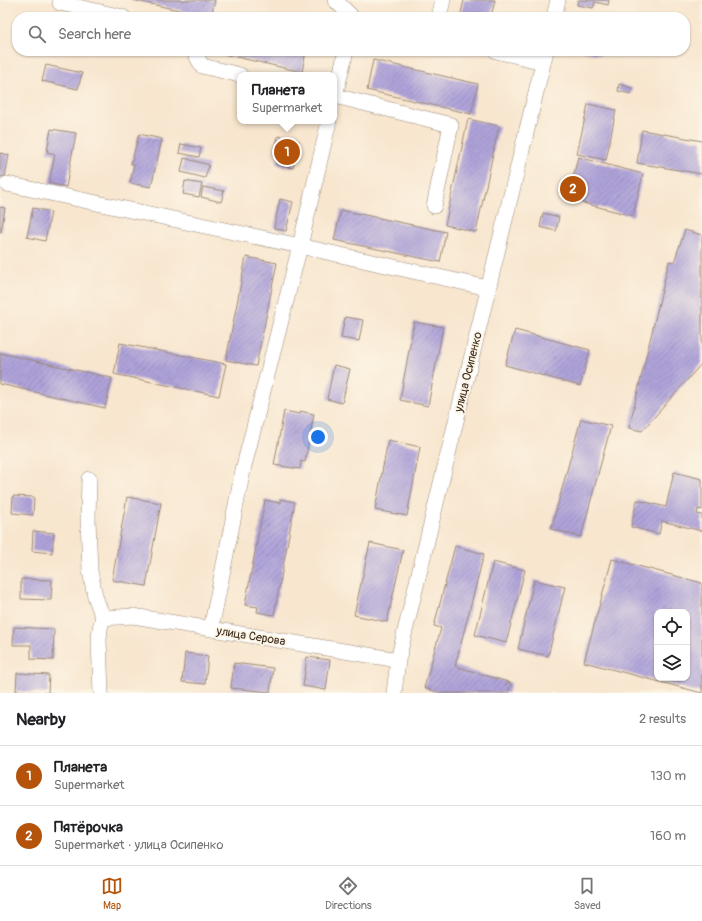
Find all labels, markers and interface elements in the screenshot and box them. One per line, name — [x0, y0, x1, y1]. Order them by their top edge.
search box — [12, 12, 690, 56]
icon: search — [26, 23, 48, 45]
text: Search here — [58, 25, 131, 44]
popup — [237, 72, 337, 124]
text: Планета — [252, 81, 305, 100]
text: Supermarket — [252, 100, 322, 116]
pin: 1 — [274, 137, 300, 167]
pin: 2 — [560, 174, 586, 204]
street label: улица Осипенко — [451, 330, 486, 415]
your location — [308, 427, 328, 447]
map controls — [654, 609, 690, 681]
button: locate — [654, 609, 690, 645]
street label: улица Серова — [214, 624, 287, 649]
button: layers — [654, 645, 690, 681]
text: Nearby — [16, 709, 65, 730]
text: 2 results — [639, 711, 686, 727]
text: Планета — [54, 758, 107, 777]
text: 1 — [26, 768, 32, 784]
text: 130 m — [650, 768, 686, 784]
text: Supermarket — [54, 777, 125, 793]
text: Пятёрочка — [54, 818, 123, 837]
text: 2 — [25, 828, 33, 844]
text: 160 m — [650, 828, 686, 844]
text: Supermarket · улица Осипенко — [54, 837, 223, 853]
tab: Map — [101, 875, 123, 912]
tab: Directions — [325, 875, 372, 912]
tab: Saved — [574, 875, 601, 912]

